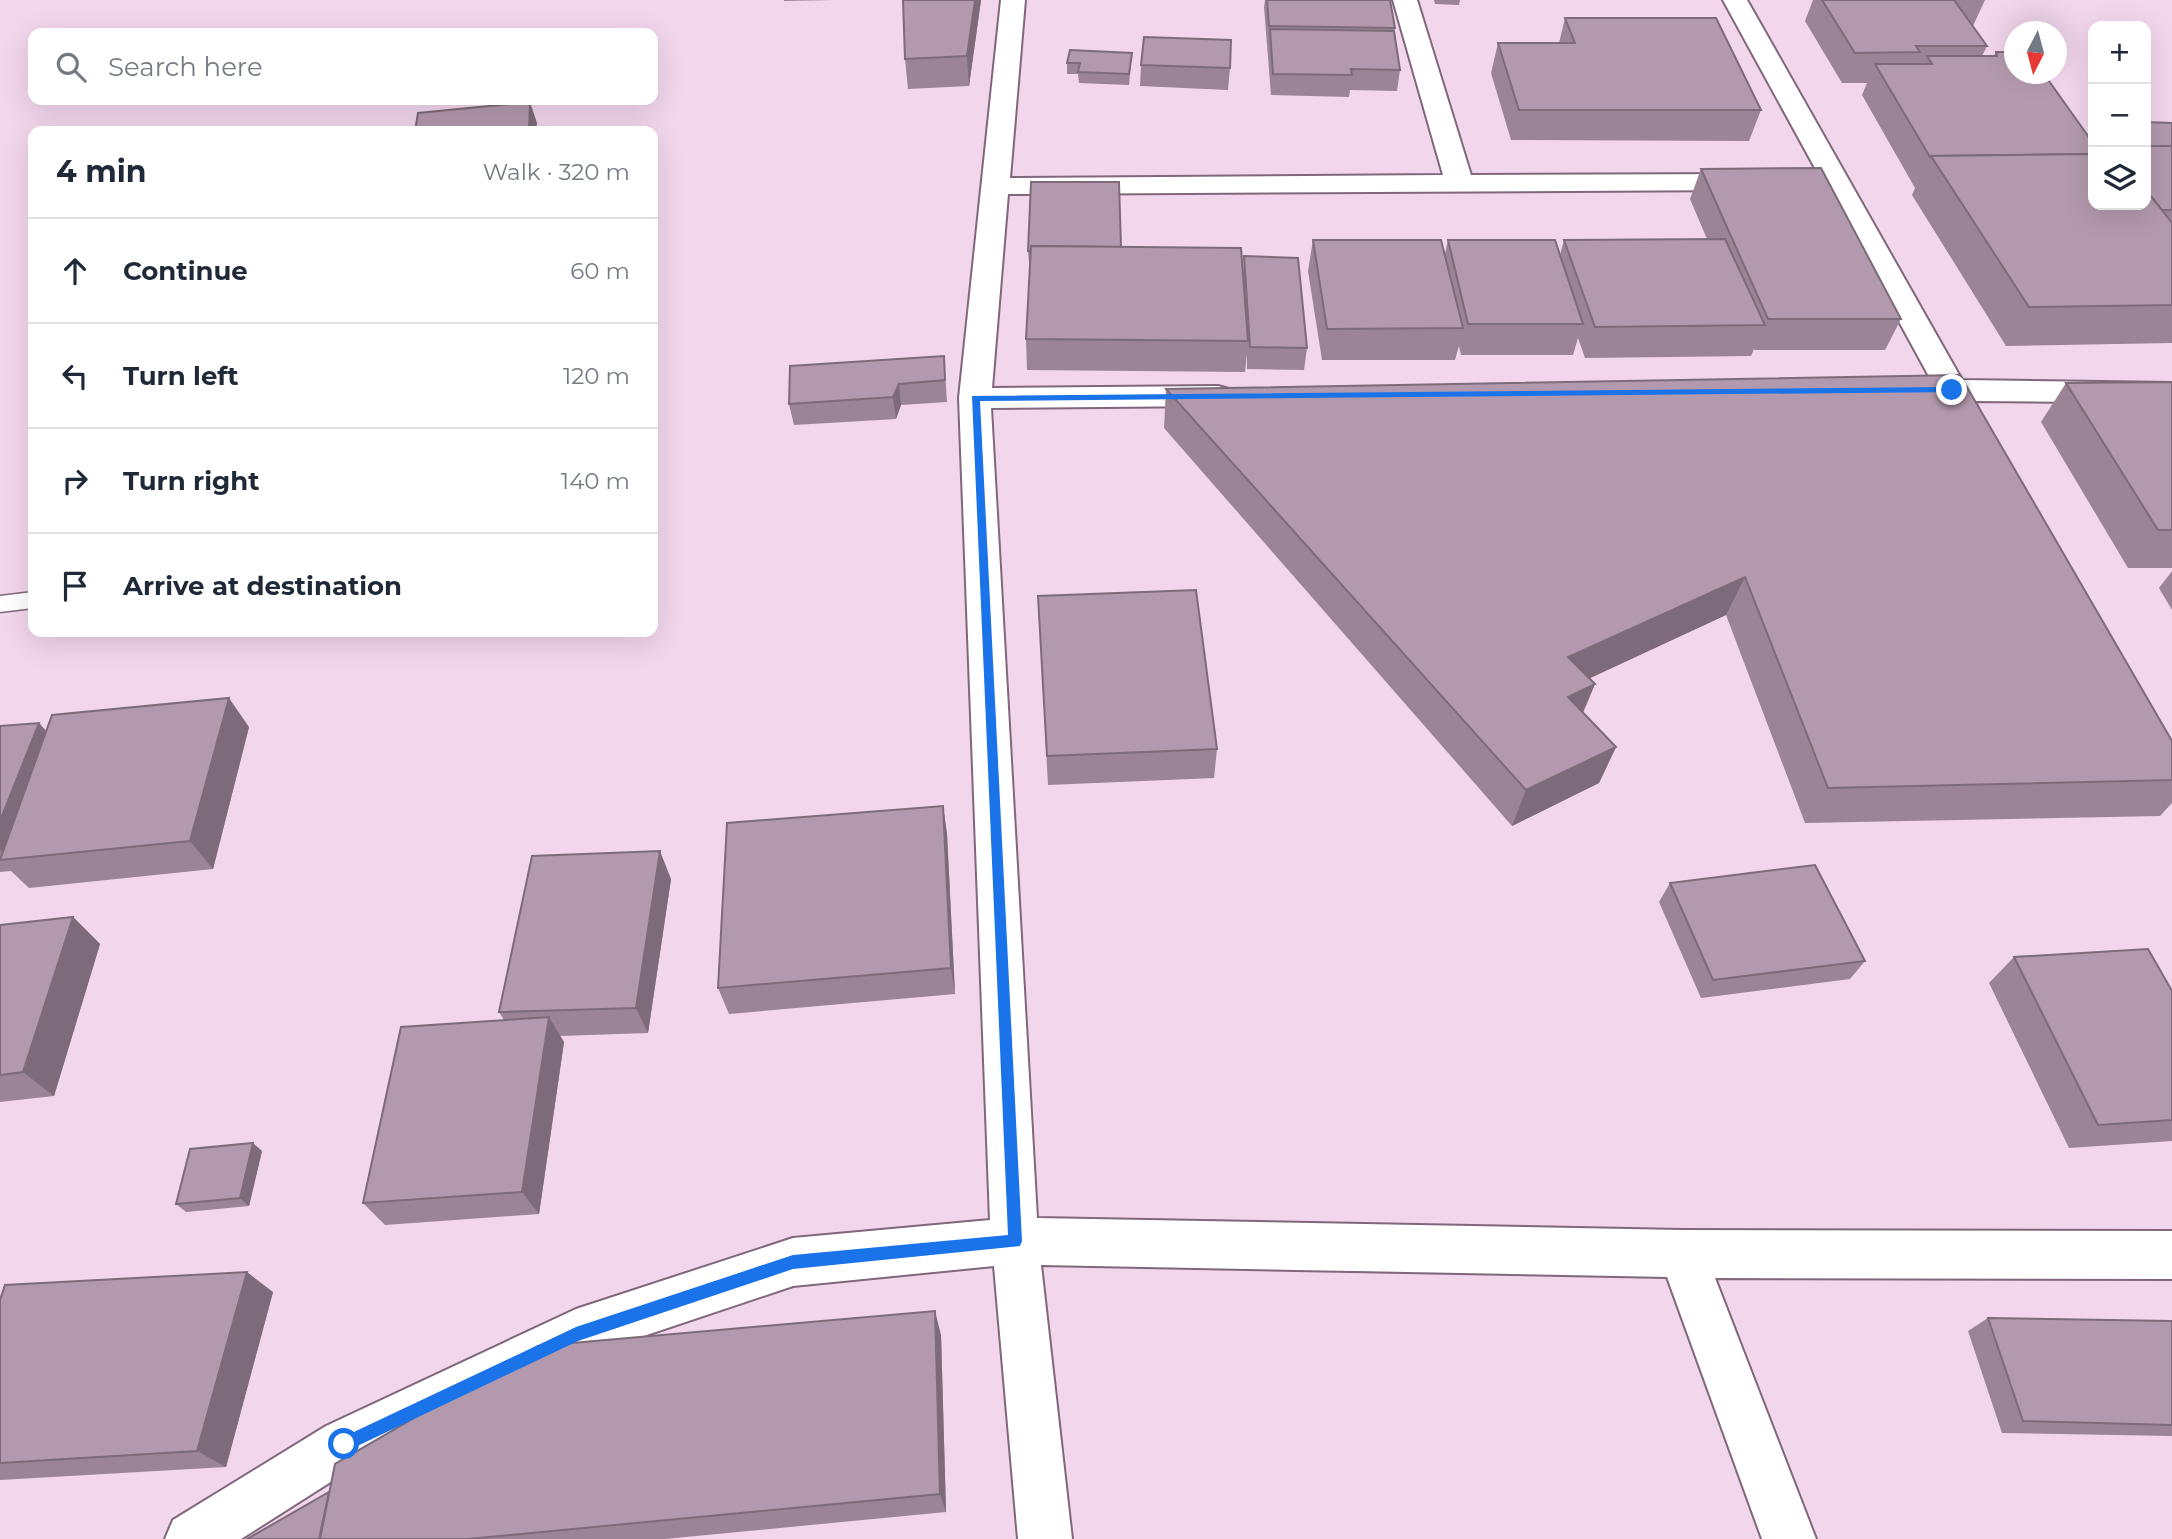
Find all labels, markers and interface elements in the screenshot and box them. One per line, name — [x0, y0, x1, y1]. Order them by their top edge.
north arrow — [2004, 21, 2067, 84]
map controls — [2088, 21, 2151, 210]
button: + — [2088, 21, 2151, 84]
search box — [28, 28, 658, 105]
icon: search — [52, 48, 90, 86]
text: Search here — [108, 51, 263, 83]
button: − — [2088, 84, 2151, 147]
button: layers — [2088, 147, 2151, 210]
text: 4 min — [56, 153, 146, 190]
text: Walk · 320 m — [483, 158, 630, 186]
icon: ahead — [56, 252, 94, 290]
text: Continue — [123, 255, 248, 287]
text: 60 m — [570, 257, 630, 285]
icon: left — [56, 357, 94, 395]
text: Turn left — [123, 360, 239, 392]
text: 120 m — [563, 362, 630, 390]
route end — [1936, 374, 1967, 405]
icon: right — [56, 462, 94, 500]
text: Turn right — [123, 465, 259, 497]
text: 140 m — [561, 467, 630, 495]
icon: arrive — [56, 567, 94, 605]
text: Arrive at destination — [123, 570, 402, 602]
route start — [328, 1428, 359, 1459]

